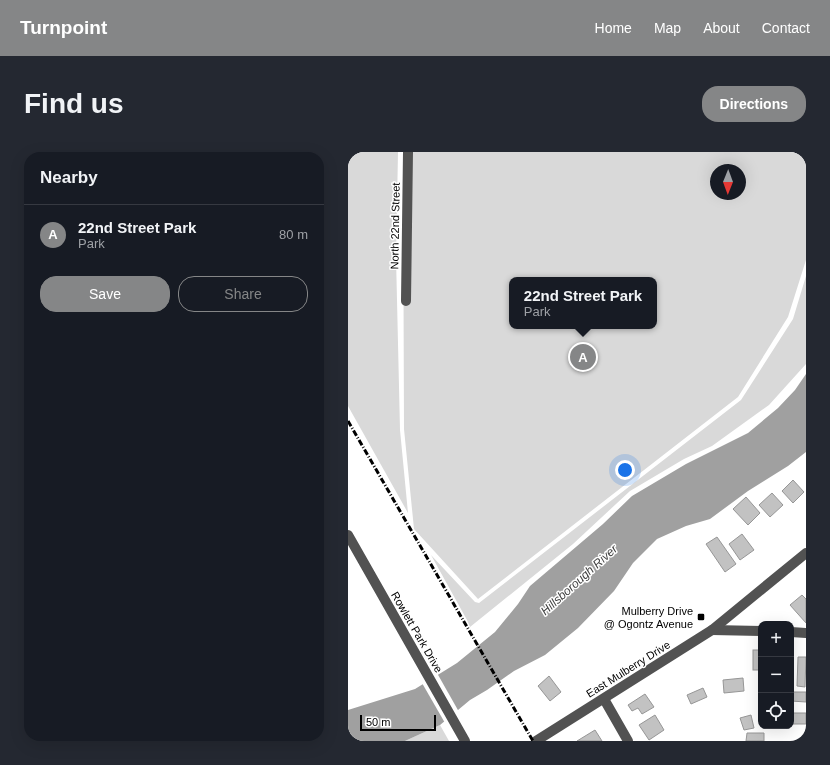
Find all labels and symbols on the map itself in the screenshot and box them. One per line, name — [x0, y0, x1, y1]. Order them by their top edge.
north arrow — [710, 164, 746, 200]
street label: North 22nd Street — [388, 182, 402, 270]
pin: A — [570, 342, 596, 372]
your location — [615, 460, 635, 480]
water label: Hillsborough River — [538, 541, 621, 618]
street label: Rowlett Park Drive — [389, 590, 445, 674]
place label: Mulberry Drive @ Ogontz Avenue — [604, 605, 693, 630]
marker: Mulberry Drive @ Ogontz Avenue — [696, 612, 706, 622]
street label: East Mulberry Drive — [584, 638, 672, 700]
scale bar — [360, 713, 436, 732]

